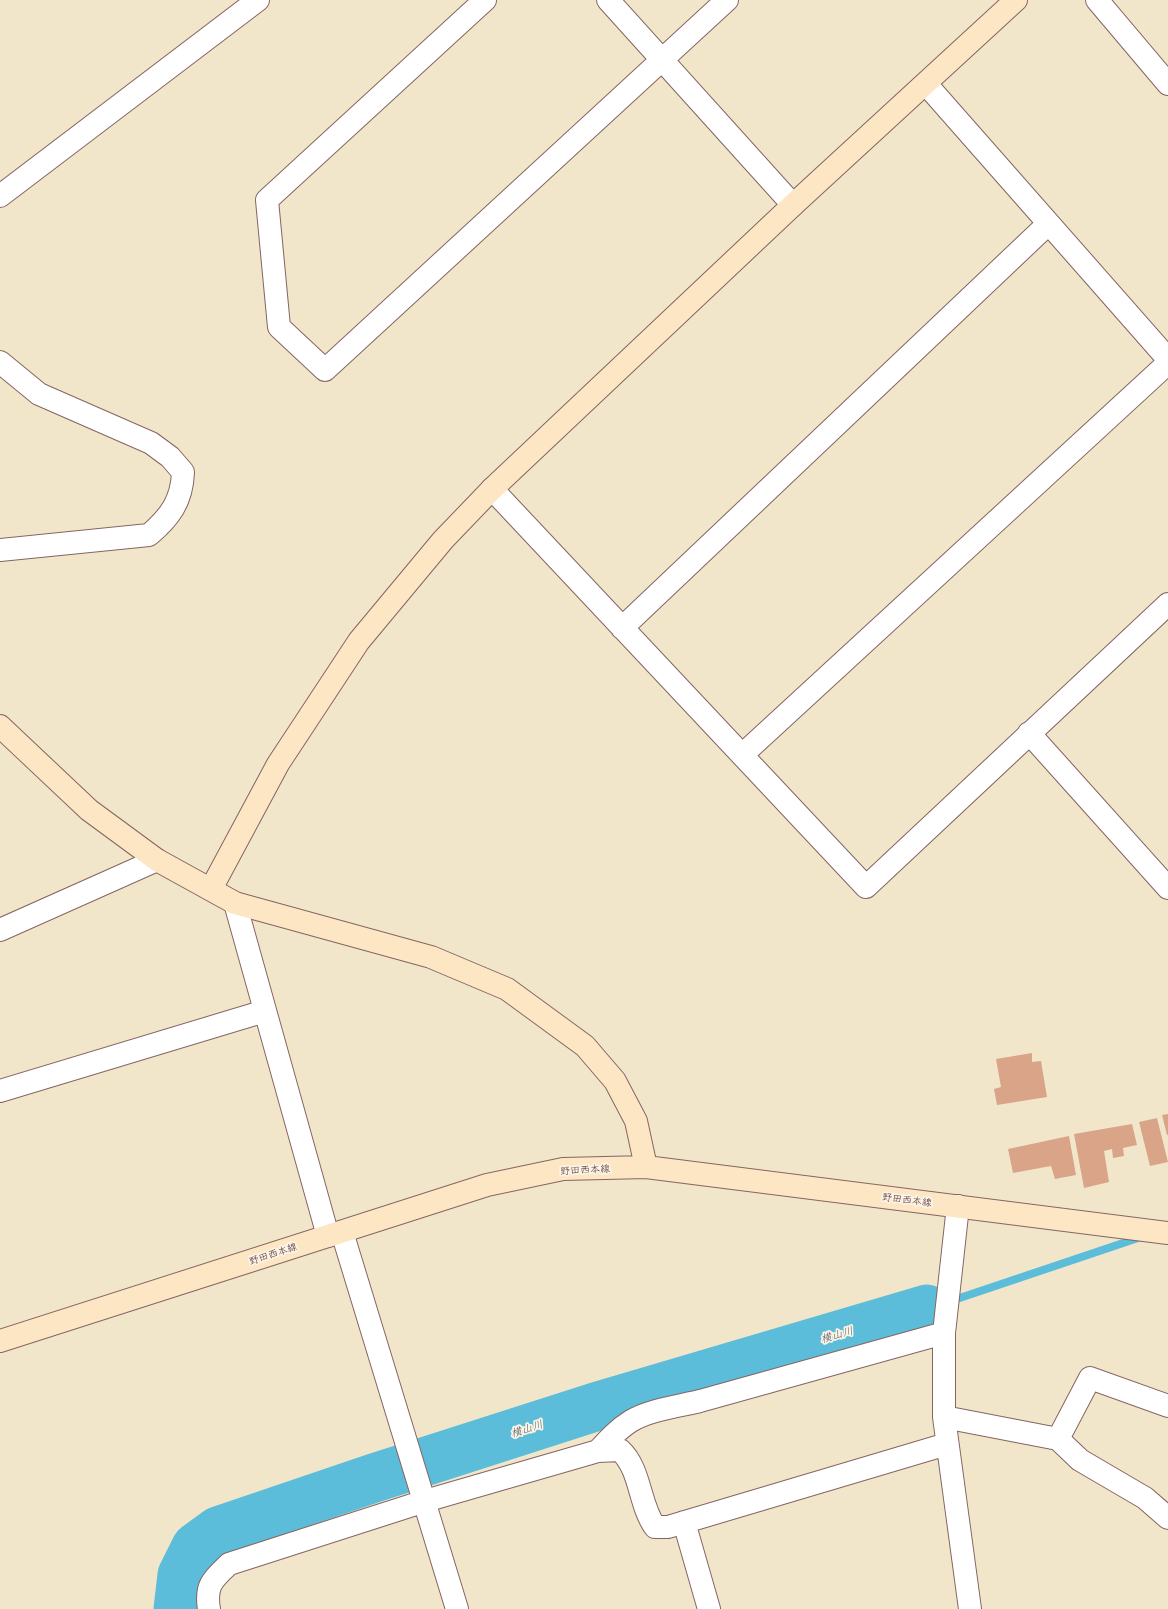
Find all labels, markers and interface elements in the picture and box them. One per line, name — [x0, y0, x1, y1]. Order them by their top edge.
street label: 野田西本線 — [560, 1163, 610, 1177]
street label: 野田西本線 — [881, 1191, 933, 1209]
street label: 野田西本線 — [247, 1241, 299, 1267]
water label: 横山川 — [819, 1324, 855, 1346]
water label: 横山川 — [509, 1418, 545, 1440]

